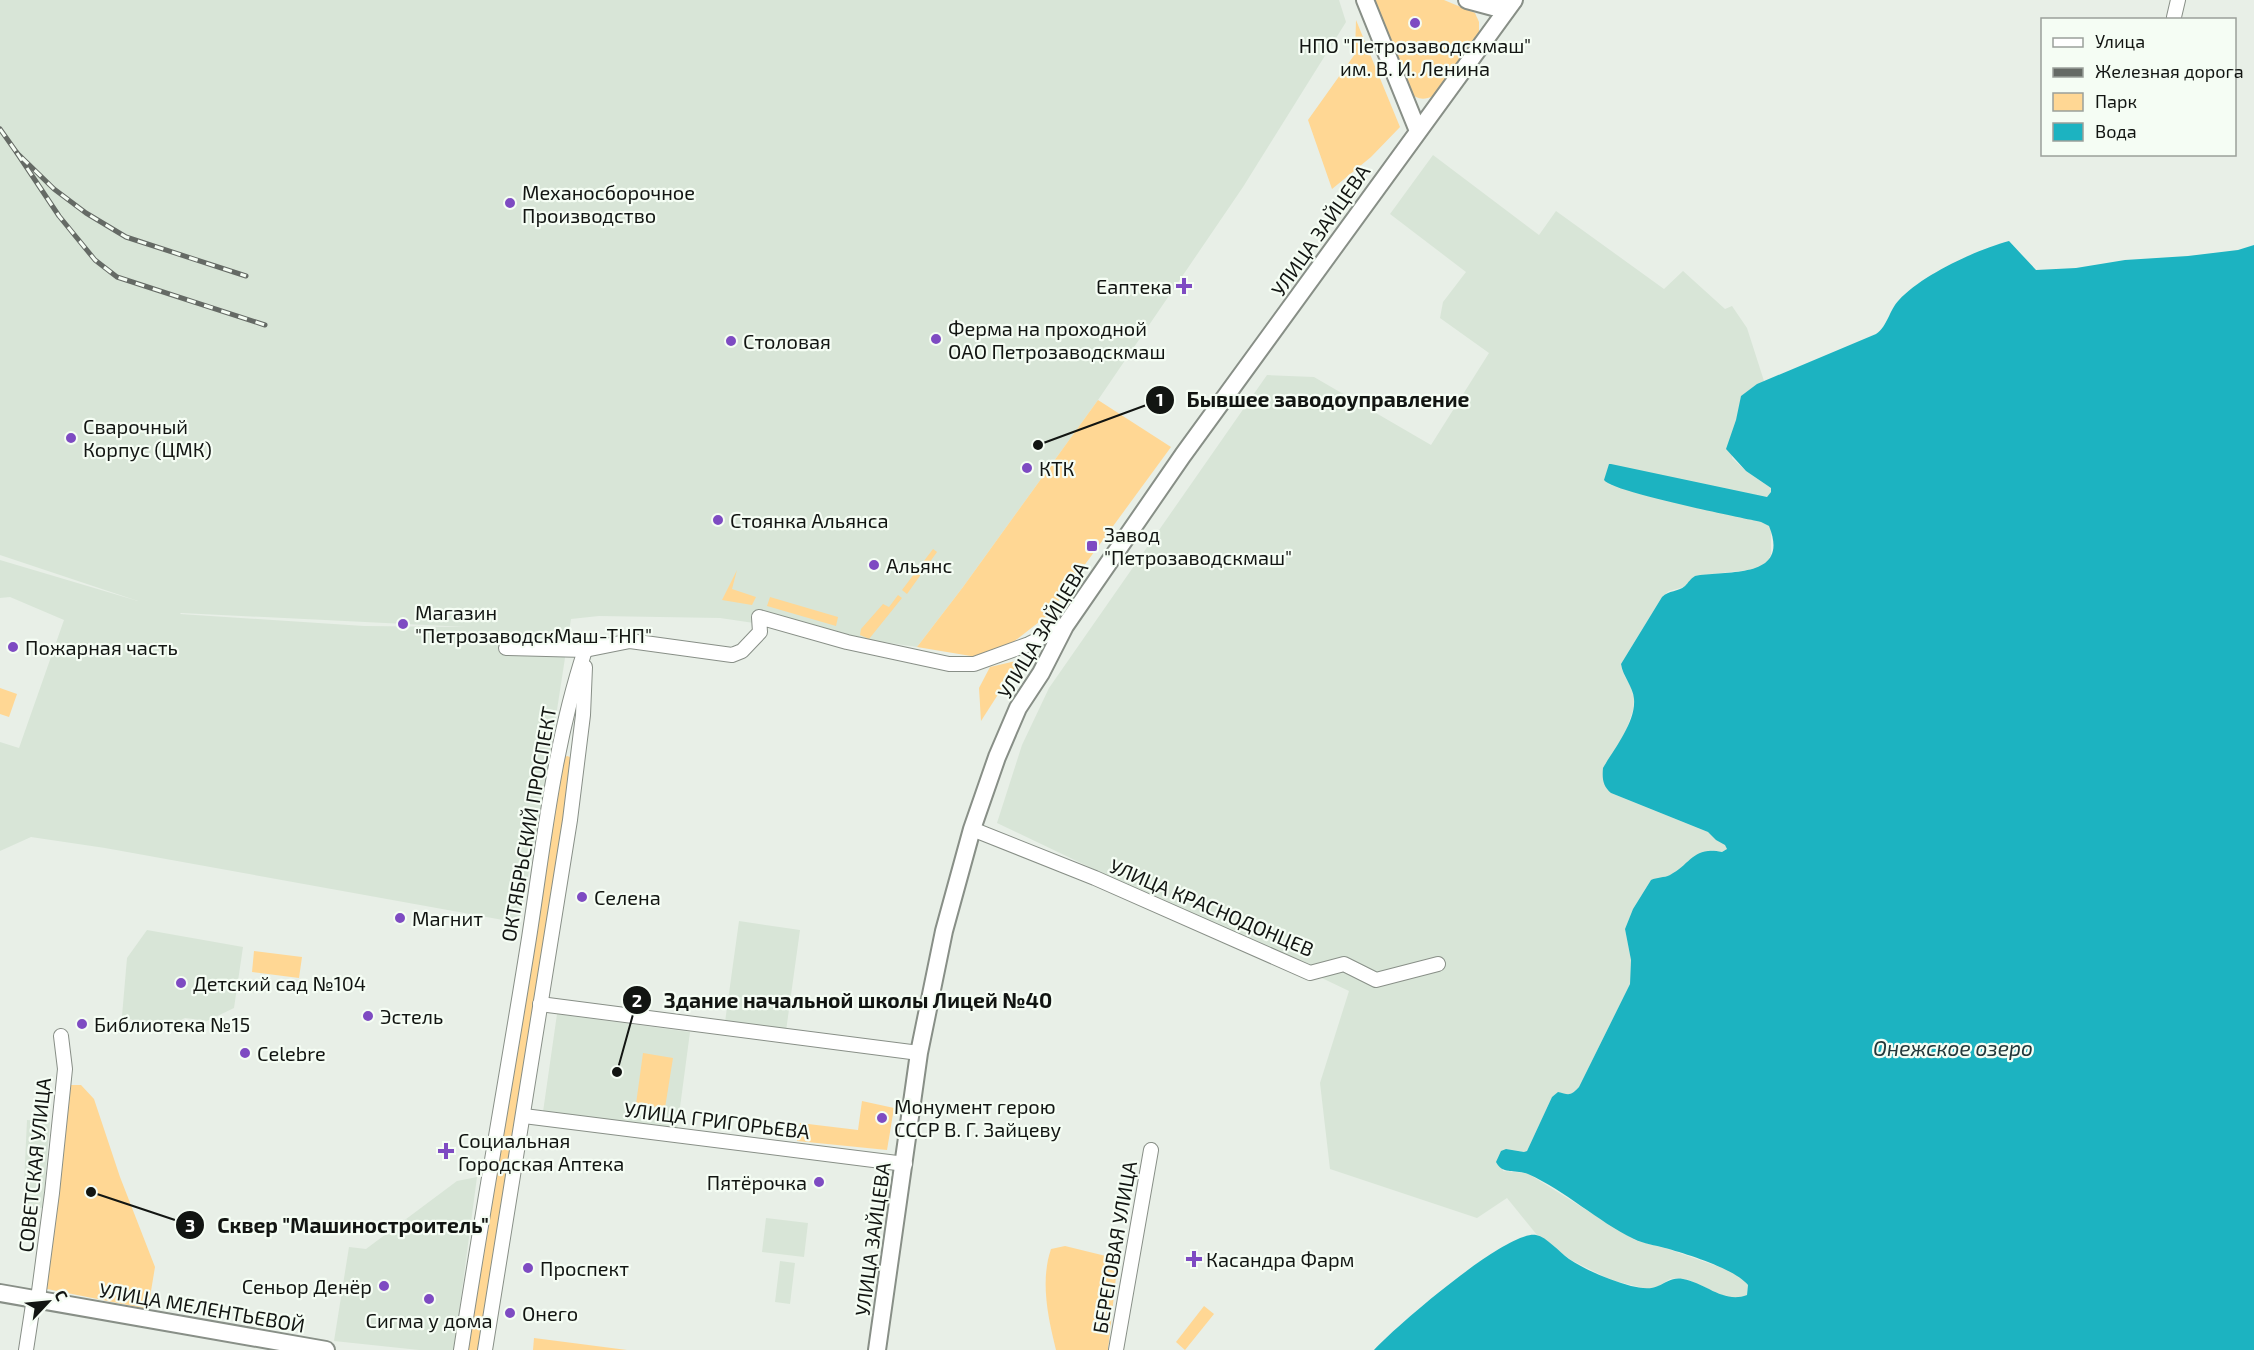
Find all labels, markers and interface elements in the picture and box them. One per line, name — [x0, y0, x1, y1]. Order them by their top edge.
marker: НПО "Петрозаводскмаш" им. В. И. Ленина — [1408, 16, 1422, 30]
legend — [2041, 18, 2236, 156]
text: Улица — [2095, 30, 2145, 52]
place label: НПО "Петрозаводскмаш" им. В. И. Ленина — [1299, 33, 1531, 80]
text: Железная дорога — [2095, 60, 2244, 82]
text: Парк — [2095, 90, 2137, 112]
text: Вода — [2095, 120, 2137, 142]
street label: УЛИЦА ЗАЙЦЕВА — [1266, 159, 1375, 300]
place label: Механосборочное Производство — [522, 180, 695, 227]
marker: Механосборочное Производство — [503, 196, 517, 210]
place label: Еаптека — [1096, 274, 1172, 298]
marker: Еаптека — [1177, 279, 1191, 293]
place label: Ферма на проходной ОАО Петрозаводскмаш — [948, 316, 1166, 363]
place label: Столовая — [743, 329, 831, 353]
marker: Ферма на проходной ОАО Петрозаводскмаш — [929, 332, 943, 346]
marker: Столовая — [724, 334, 738, 348]
callout: Бывшее заводоуправление — [1145, 380, 1482, 419]
text: Бывшее заводоуправление — [1187, 386, 1470, 411]
text: 1 — [1156, 388, 1164, 410]
place label: Сварочный Корпус (ЦМК) — [83, 414, 212, 462]
marker: Сварочный Корпус (ЦМК) — [64, 431, 78, 445]
place label: КТК — [1039, 456, 1075, 480]
marker: КТК — [1020, 461, 1034, 475]
place label: Стоянка Альянса — [730, 508, 889, 532]
marker: Стоянка Альянса — [711, 513, 725, 527]
place label: Завод "Петрозаводскмаш" — [1104, 522, 1292, 569]
marker: Завод "Петрозаводскмаш" — [1085, 539, 1099, 553]
place label: Альянс — [886, 553, 952, 577]
street label: УЛИЦА ЗАЙЦЕВА — [992, 557, 1093, 703]
marker: Альянс — [867, 558, 881, 572]
place label: Магазин "ПетрозаводскМаш-ТНП" — [415, 600, 652, 647]
marker: Магазин "ПетрозаводскМаш-ТНП" — [396, 617, 410, 631]
place label: Пожарная часть — [25, 635, 178, 659]
marker: Пожарная часть — [6, 640, 20, 654]
street label: ОКТЯБРЬСКИЙ ПРОСПЕКТ — [495, 704, 561, 944]
street label: УЛИЦА КРАСНОДОНЦЕВ — [1106, 853, 1318, 961]
place label: Селена — [594, 885, 661, 909]
marker: Селена — [575, 890, 589, 904]
place label: Магнит — [412, 906, 483, 930]
marker: Магнит — [393, 911, 407, 925]
place label: Детский сад №104 — [193, 971, 366, 995]
marker: Детский сад №104 — [174, 976, 188, 990]
callout: Здание начальной школы Лицей №40 — [622, 981, 1064, 1020]
text: Здание начальной школы Лицей №40 — [664, 987, 1052, 1012]
text: 2 — [632, 989, 642, 1011]
place label: Эстель — [380, 1004, 443, 1028]
marker: Эстель — [361, 1009, 375, 1023]
place label: Библиотека №15 — [94, 1012, 250, 1036]
marker: Библиотека №15 — [75, 1017, 89, 1031]
water label: Онежское озеро — [1873, 1035, 2033, 1060]
place label: Celebre — [257, 1041, 326, 1065]
marker: Celebre — [238, 1046, 252, 1060]
street label: СОВЕТСКАЯ УЛИЦА — [13, 1076, 55, 1254]
place label: Монумент герою СССР В. Г. Зайцеву — [894, 1094, 1062, 1142]
street label: УЛИЦА ГРИГОРЬЕВА — [623, 1097, 812, 1143]
marker: Монумент герою СССР В. Г. Зайцеву — [875, 1111, 889, 1125]
place label: Социальная Городская Аптека — [458, 1128, 624, 1175]
marker: Социальная Городская Аптека — [439, 1144, 453, 1158]
street label: БЕРЕГОВАЯ УЛИЦА — [1087, 1158, 1141, 1335]
street label: УЛИЦА ЗАЙЦЕВА — [849, 1160, 895, 1317]
place label: Пятёрочка — [707, 1170, 807, 1194]
marker: Пятёрочка — [812, 1175, 826, 1189]
callout: Сквер "Машиностроитель" — [175, 1206, 501, 1245]
text: Сквер "Машиностроитель" — [217, 1212, 489, 1237]
text: 3 — [185, 1214, 195, 1236]
place label: Касандра Фарм — [1206, 1247, 1355, 1271]
marker: Касандра Фарм — [1187, 1252, 1201, 1266]
place label: Проспект — [540, 1256, 629, 1280]
marker: Проспект — [521, 1261, 535, 1275]
north arrow — [18, 1272, 78, 1332]
place label: Сеньор Денёр — [242, 1274, 372, 1298]
street label: УЛИЦА МЕЛЕНТЬЕВОЙ — [97, 1277, 307, 1337]
marker: Сеньор Денёр — [377, 1279, 391, 1293]
text: С — [51, 1287, 73, 1304]
marker: Сигма у дома — [422, 1292, 436, 1306]
place label: Онего — [522, 1301, 578, 1325]
marker: Онего — [503, 1306, 517, 1320]
place label: Сигма у дома — [365, 1308, 493, 1333]

